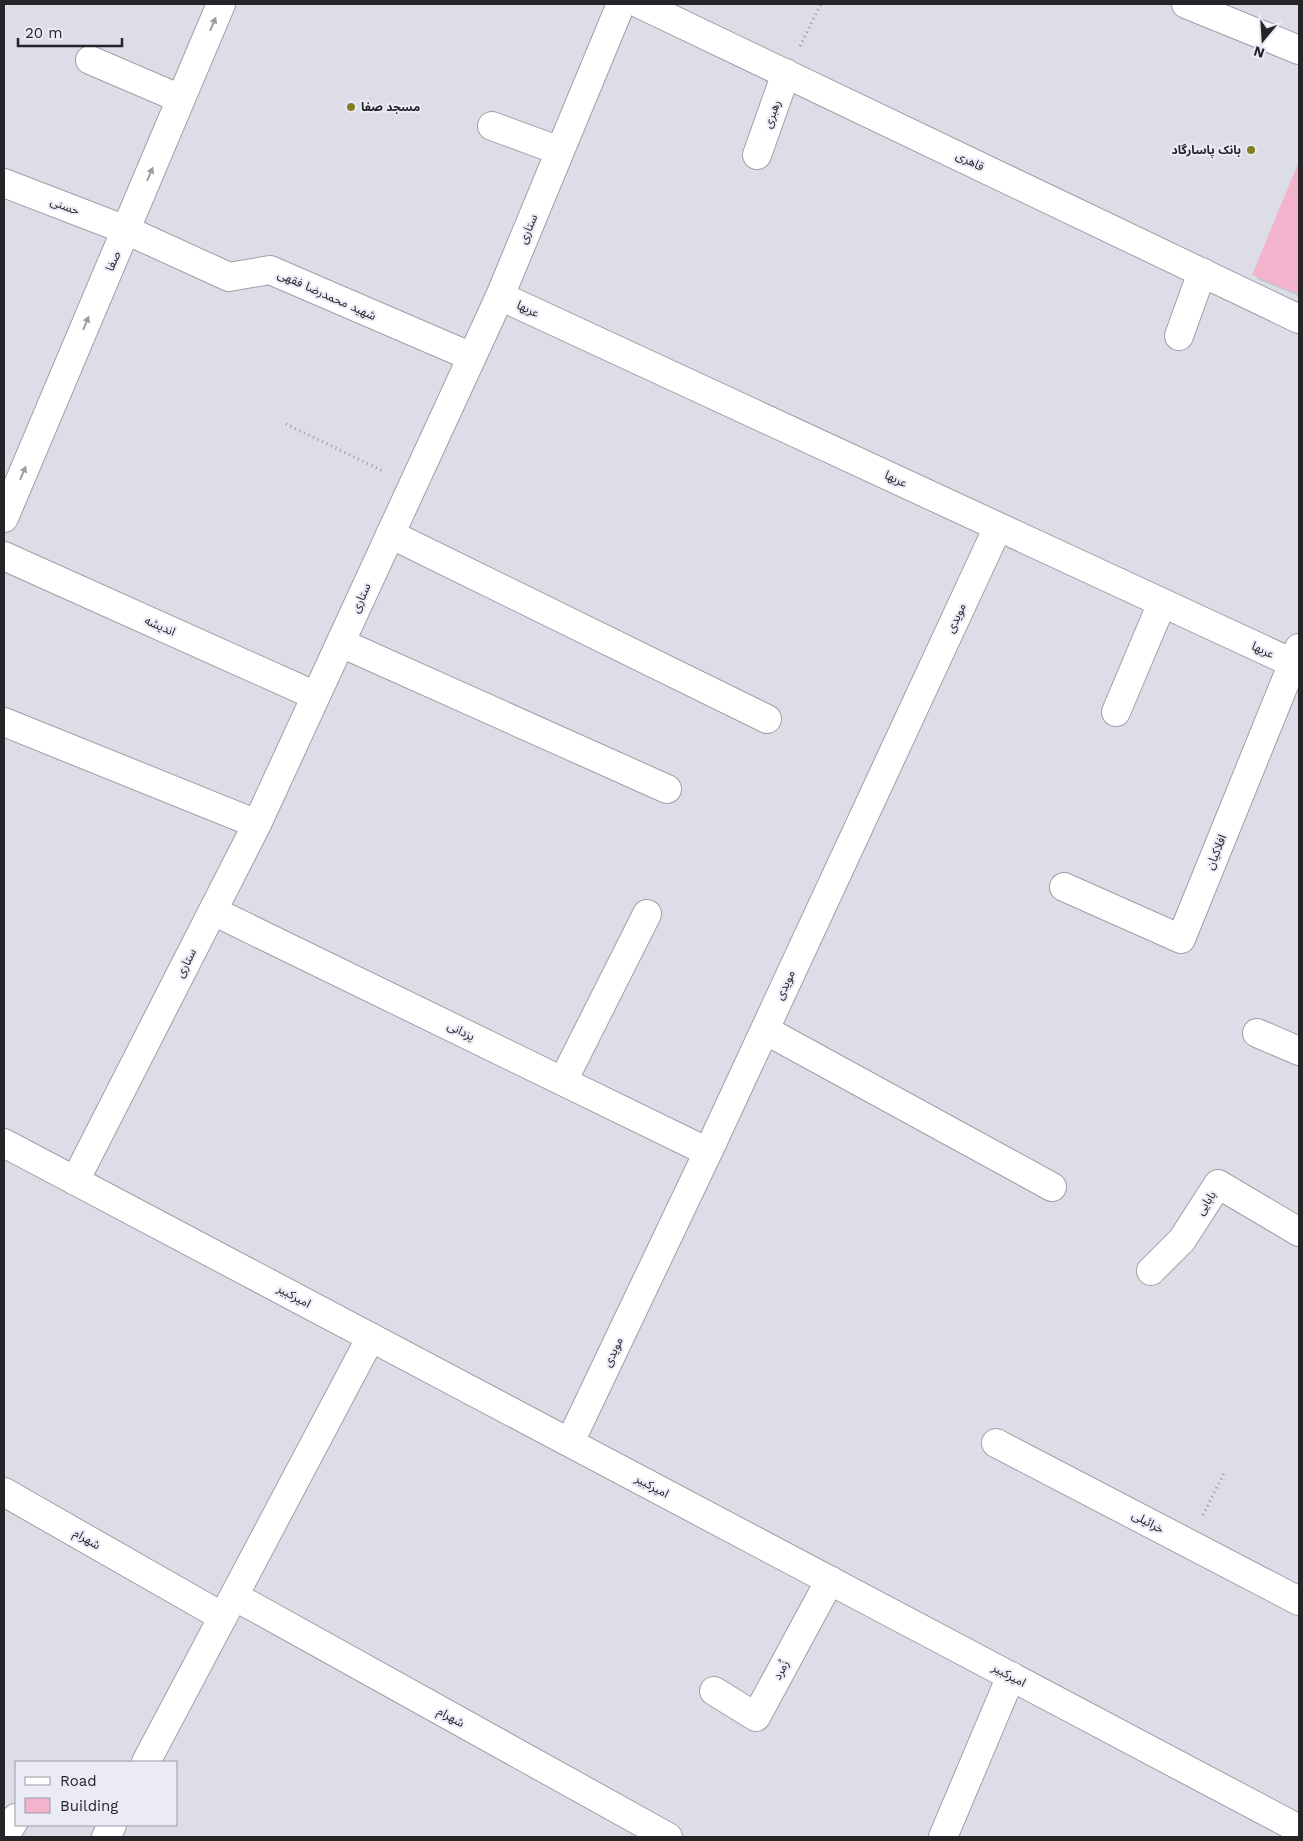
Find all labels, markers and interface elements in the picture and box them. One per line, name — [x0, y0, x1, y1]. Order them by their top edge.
scale bar — [18, 15, 121, 47]
north arrow — [1238, 15, 1288, 65]
one-way arrow — [209, 16, 217, 31]
text: 20 m — [25, 24, 63, 42]
text: N — [1252, 43, 1266, 62]
street label: رهبری — [760, 98, 784, 130]
place label: مسجد صفا — [361, 100, 420, 114]
marker: مسجد صفا — [345, 101, 357, 113]
place label: بانک پاسارگاد — [1171, 143, 1241, 159]
marker: بانک پاسارگاد — [1245, 144, 1257, 156]
street label: قاهری — [954, 148, 986, 174]
one-way arrow — [146, 167, 154, 181]
street label: حسنی — [48, 194, 82, 218]
street label: ستاری — [516, 212, 540, 246]
street label: صفا — [103, 249, 123, 273]
street label: شهید محمدرضا فقهی — [276, 267, 378, 323]
street label: عربها — [514, 298, 541, 320]
one-way arrow — [83, 316, 91, 330]
one-way arrow — [19, 466, 27, 480]
street label: عربها — [882, 468, 909, 490]
street label: ستاری — [348, 581, 374, 615]
street label: مویدی — [943, 601, 969, 635]
street label: اندیشه — [142, 613, 178, 639]
street label: عربها — [1249, 639, 1276, 661]
street label: افلاکیان — [1203, 832, 1229, 872]
street label: ستاری — [173, 946, 199, 980]
street label: مویدی — [772, 968, 798, 1002]
street label: یزدانی — [445, 1018, 477, 1044]
street label: بابایی — [1193, 1188, 1219, 1218]
street label: امیرکبیر — [274, 1281, 313, 1311]
street label: مویدی — [600, 1335, 626, 1369]
street label: امیرکبیر — [632, 1471, 671, 1501]
street label: خرائیلی — [1129, 1508, 1167, 1536]
street label: شهرام — [70, 1526, 103, 1554]
street label: زُمرد — [770, 1658, 792, 1682]
street label: امیرکبیر — [989, 1660, 1028, 1690]
street label: شهرام — [434, 1704, 467, 1732]
legend — [15, 1761, 178, 1826]
text: Road — [60, 1772, 97, 1790]
text: Building — [60, 1797, 118, 1815]

